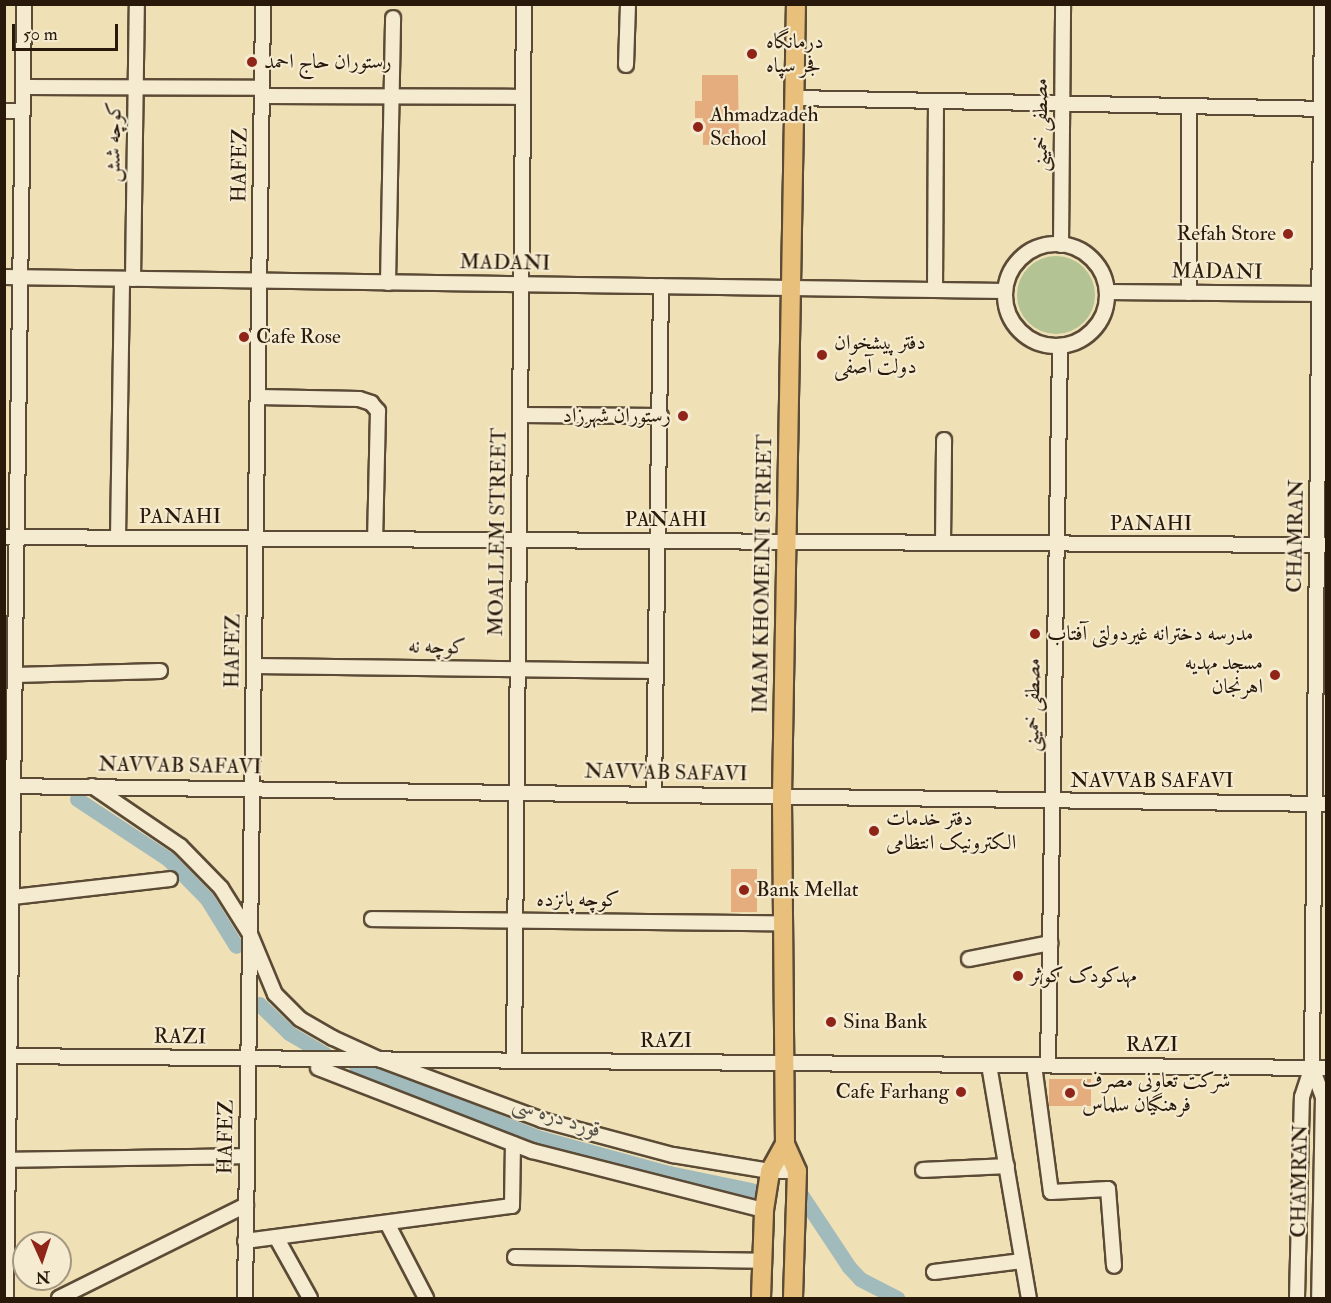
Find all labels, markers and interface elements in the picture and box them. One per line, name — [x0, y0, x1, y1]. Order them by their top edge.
scale bar — [15, 12, 122, 50]
text: 50 m — [23, 23, 58, 46]
place label: درمانگاه فجر سپاه — [766, 29, 824, 79]
marker: درمانگاه فجر سپاه — [743, 45, 761, 63]
place label: رستوران حاج احمد — [264, 49, 392, 75]
marker: رستوران حاج احمد — [245, 55, 259, 69]
street label: مصطفی خمینی — [1028, 78, 1054, 172]
street label: کوچه شش — [101, 101, 127, 183]
place label: Ahmadzadeh School — [710, 102, 819, 152]
marker: Ahmadzadeh School — [691, 120, 705, 134]
street label: HAFEZ — [227, 127, 253, 203]
place label: Refah Store — [1176, 221, 1276, 247]
marker: Refah Store — [1281, 227, 1295, 241]
street label: MADANI — [459, 250, 551, 276]
street label: MADANI — [1171, 259, 1263, 285]
place label: Cafe Rose — [256, 324, 341, 350]
marker: Cafe Rose — [237, 330, 251, 344]
place label: دفتر پیشخوان دولت آصفی — [834, 330, 926, 380]
marker: دفتر پیشخوان دولت آصفی — [815, 348, 829, 362]
place label: رستوران شهرزاد — [562, 403, 671, 429]
marker: رستوران شهرزاد — [676, 409, 690, 423]
street label: MOALLEM STREET — [484, 427, 512, 637]
street label: IMAM KHOMEINI STREET — [748, 434, 778, 714]
street label: CHAMRAN — [1282, 479, 1310, 593]
street label: PANAHI — [139, 504, 221, 530]
street label: PANAHI — [625, 507, 707, 533]
street label: PANAHI — [1110, 511, 1192, 537]
street label: HAFEZ — [220, 613, 246, 689]
place label: مدرسه دخترانه غیردولتی آفتاب — [1047, 621, 1253, 647]
marker: مدرسه دخترانه غیردولتی آفتاب — [1028, 627, 1042, 641]
street label: کوچه نه — [408, 634, 466, 660]
place label: مسجد مهدیه اهرنجان — [1184, 650, 1263, 700]
street label: مصطفی خمینی — [1020, 658, 1046, 752]
marker: مسجد مهدیه اهرنجان — [1268, 668, 1282, 682]
street label: NAVVAB SAFAVI — [98, 752, 262, 780]
street label: NAVVAB SAFAVI — [584, 759, 748, 787]
street label: NAVVAB SAFAVI — [1070, 768, 1234, 794]
place label: دفتر خدمات الکترونیک انتظامی — [886, 806, 1016, 856]
marker: دفتر خدمات الکترونیک انتظامی — [867, 824, 881, 838]
place label: Bank Mellat — [756, 877, 859, 903]
marker: Bank Mellat — [737, 883, 751, 897]
street label: کوچه پانزده — [536, 887, 620, 913]
place label: مهدکودک کوثر — [1030, 963, 1137, 989]
marker: مهدکودک کوثر — [1011, 969, 1025, 983]
place label: Sina Bank — [843, 1009, 927, 1035]
marker: Sina Bank — [824, 1015, 838, 1029]
street label: RAZI — [153, 1024, 207, 1050]
street label: RAZI — [640, 1028, 692, 1054]
street label: RAZI — [1126, 1032, 1178, 1058]
place label: شرکت تعاونی مصرف فرهنگیان سلماس — [1082, 1068, 1230, 1118]
place label: Cafe Farhang — [835, 1079, 949, 1105]
marker: Cafe Farhang — [954, 1085, 968, 1099]
marker: شرکت تعاونی مصرف فرهنگیان سلماس — [1063, 1086, 1077, 1100]
water label: قورد دره سی — [509, 1090, 605, 1144]
street label: HAFEZ — [213, 1099, 239, 1175]
street label: CHAMRAN — [1286, 1124, 1314, 1238]
north arrow — [12, 1231, 72, 1291]
text: N — [35, 1267, 51, 1287]

